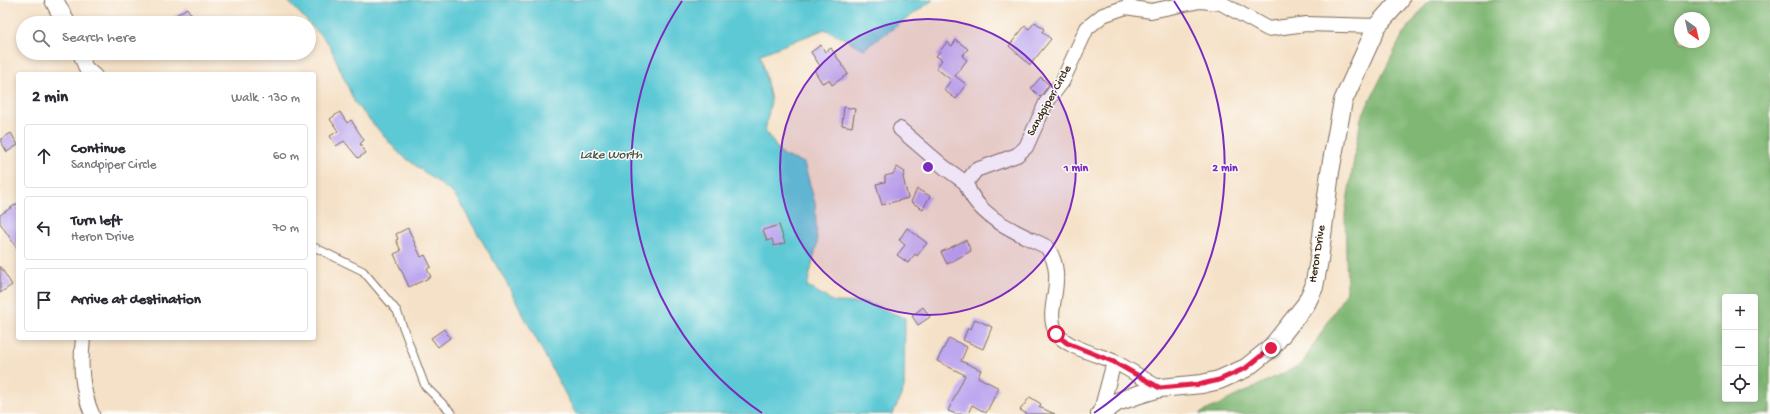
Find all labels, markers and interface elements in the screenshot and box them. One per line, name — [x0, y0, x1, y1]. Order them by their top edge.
north arrow — [1674, 12, 1710, 48]
search box — [16, 16, 316, 60]
icon: search — [30, 27, 52, 49]
text: Search here — [62, 29, 136, 47]
street label: Sandpiper Circle — [1025, 62, 1076, 139]
text: 2 min — [32, 88, 68, 108]
text: Walk · 130 m — [231, 91, 300, 106]
text: Continue — [71, 140, 125, 158]
icon: ahead — [33, 145, 55, 167]
water label: Lake Worth — [580, 148, 643, 163]
text: 60 m — [273, 149, 299, 164]
text: Sandpiper Circle — [71, 158, 157, 173]
centre of rings — [921, 160, 935, 174]
text: 1 min — [1063, 162, 1089, 176]
text: 2 min — [1212, 162, 1238, 176]
text: Turn left — [71, 212, 122, 230]
icon: left — [33, 217, 55, 239]
text: 70 m — [273, 221, 299, 236]
street label: Heron Drive — [1307, 223, 1330, 284]
text: Heron Drive — [71, 230, 134, 245]
icon: arrive — [33, 289, 55, 311]
text: Arrive at destination — [71, 291, 201, 309]
map controls — [1722, 294, 1758, 402]
button: + — [1722, 294, 1758, 330]
route start — [1047, 325, 1065, 343]
button: − — [1722, 330, 1758, 366]
route end — [1262, 339, 1280, 357]
button: locate — [1722, 366, 1758, 402]

